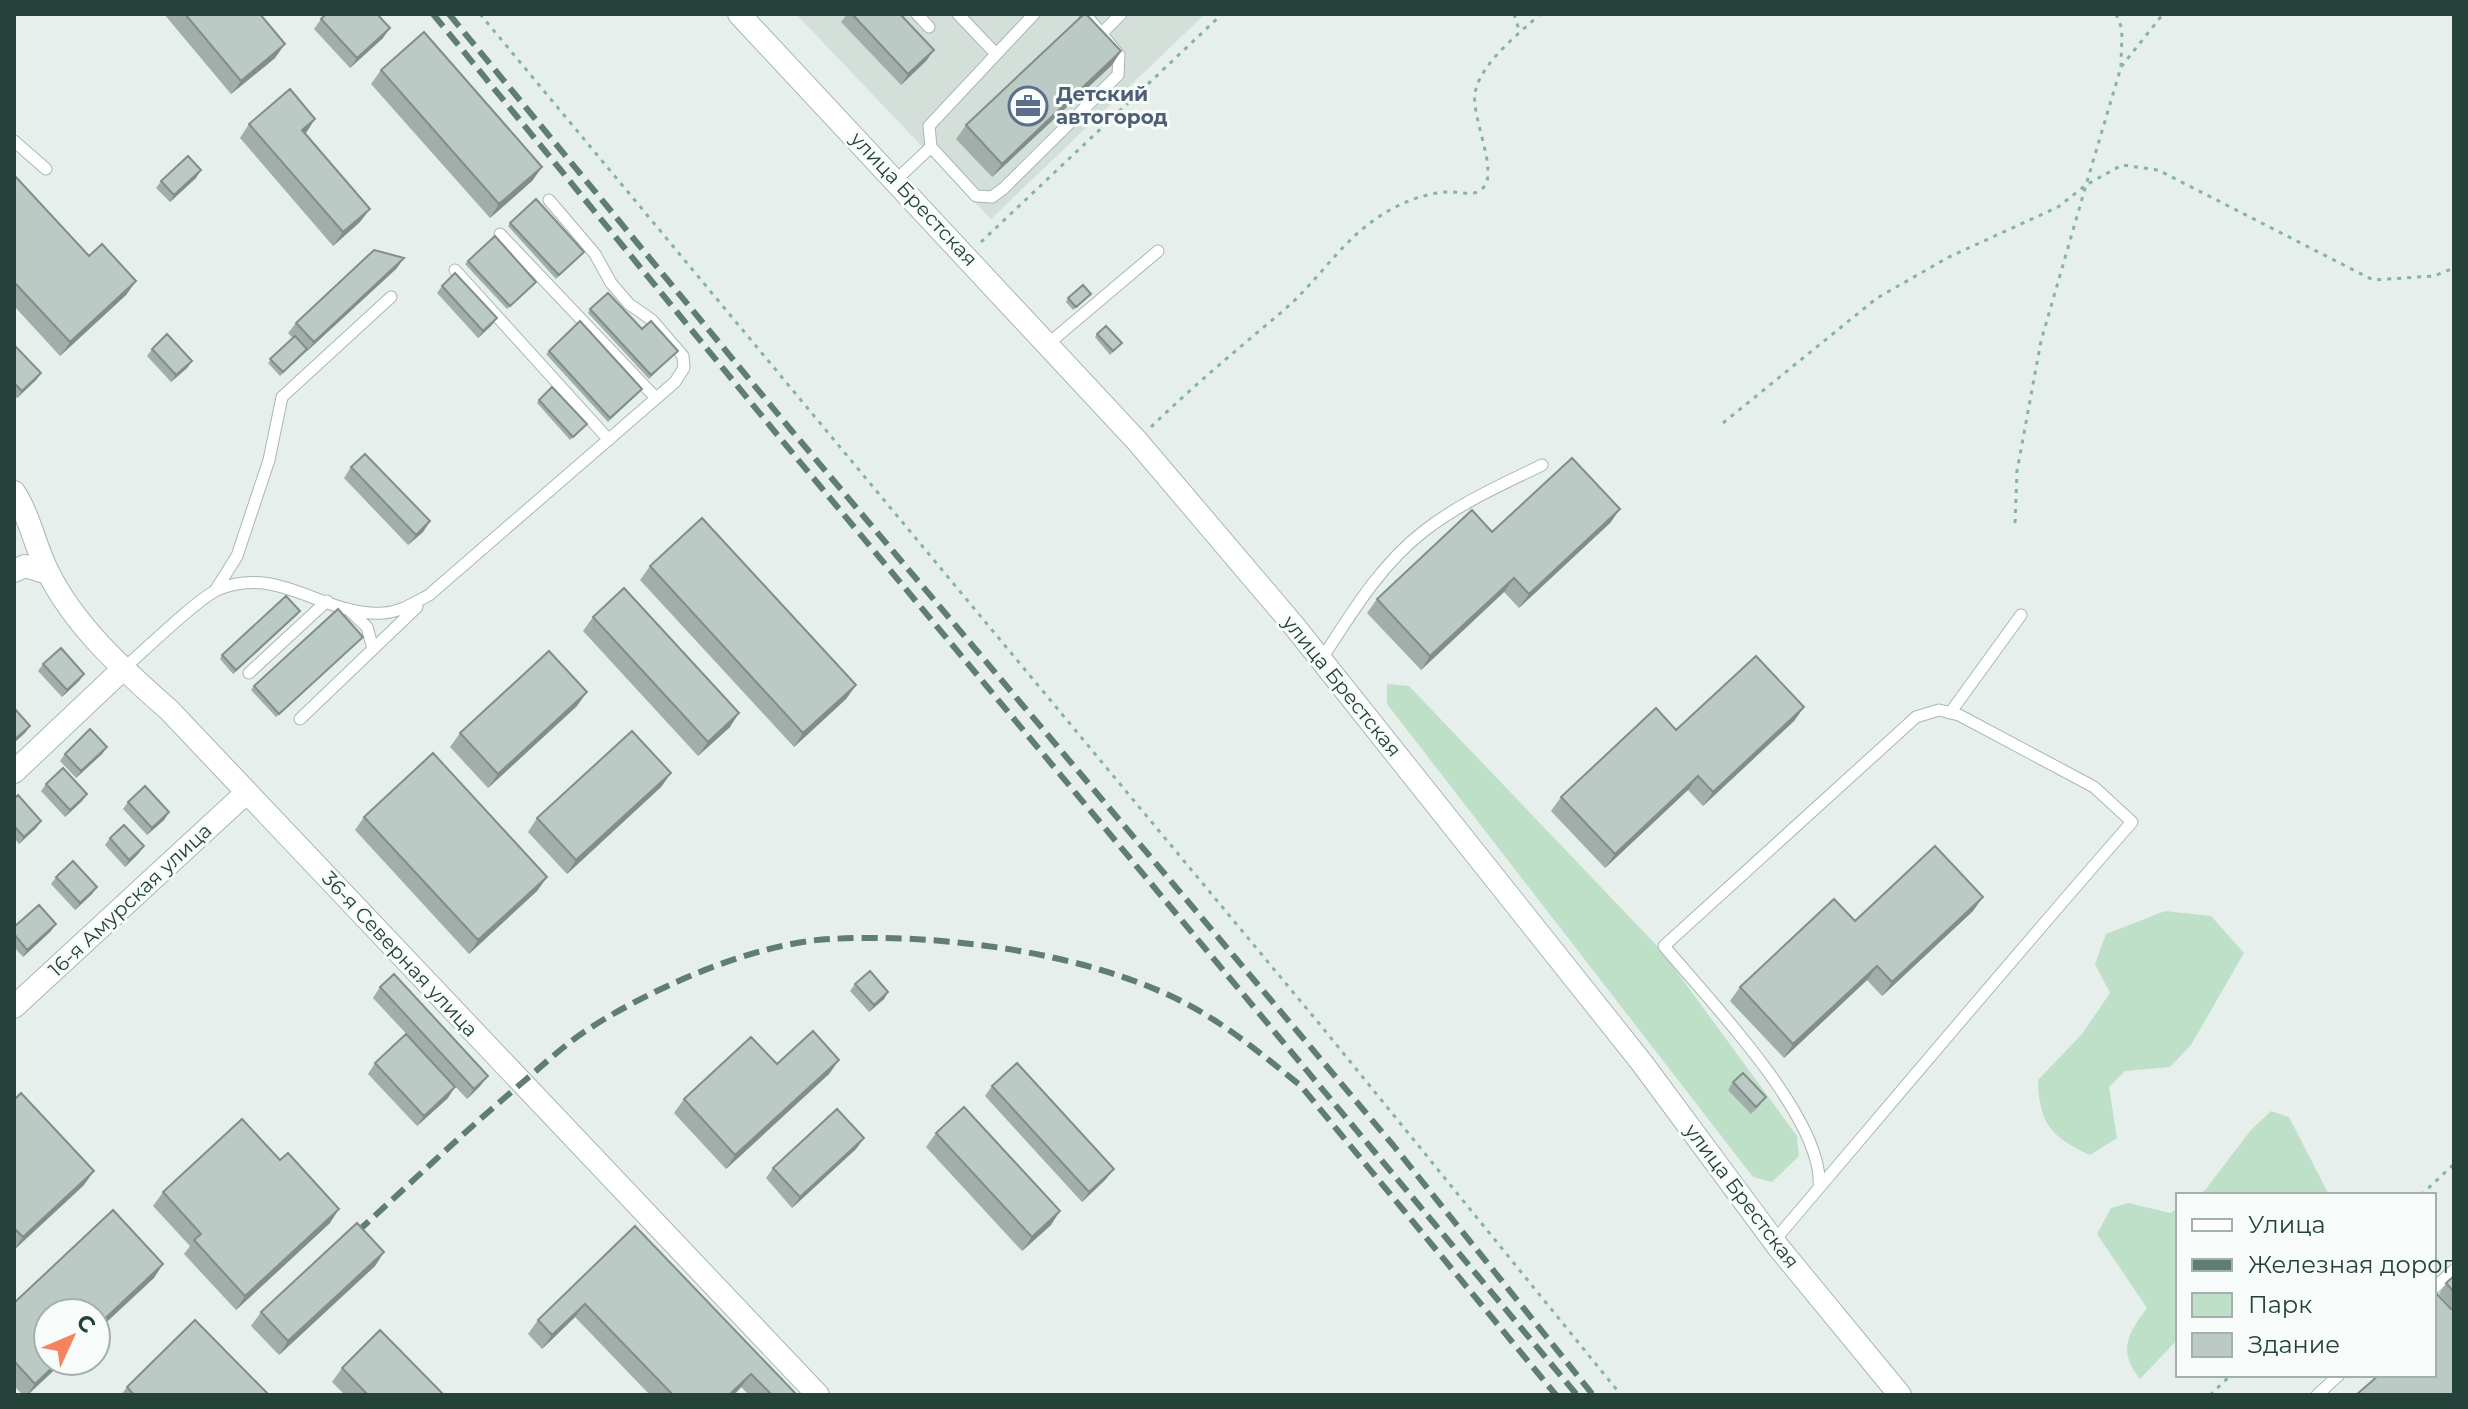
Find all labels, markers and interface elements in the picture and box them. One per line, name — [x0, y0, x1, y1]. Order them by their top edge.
place label: Детский автогород — [1056, 82, 1168, 129]
office icon: Детский автогород — [1007, 85, 1049, 127]
street label: улица Брестская — [845, 126, 982, 271]
street label: улица Брестская — [1277, 610, 1406, 761]
street label: 16-я Амурская улица — [44, 818, 216, 982]
street label: 36-я Северная улица — [317, 866, 483, 1042]
street label: улица Брестская — [1679, 1118, 1804, 1273]
legend — [2176, 1193, 2436, 1377]
text: Улица — [2248, 1210, 2326, 1239]
text: Железная дорога — [2248, 1250, 2468, 1279]
text: Парк — [2248, 1290, 2312, 1319]
north arrow — [32, 1297, 112, 1377]
text: С — [71, 1308, 101, 1339]
text: Здание — [2248, 1330, 2340, 1359]

